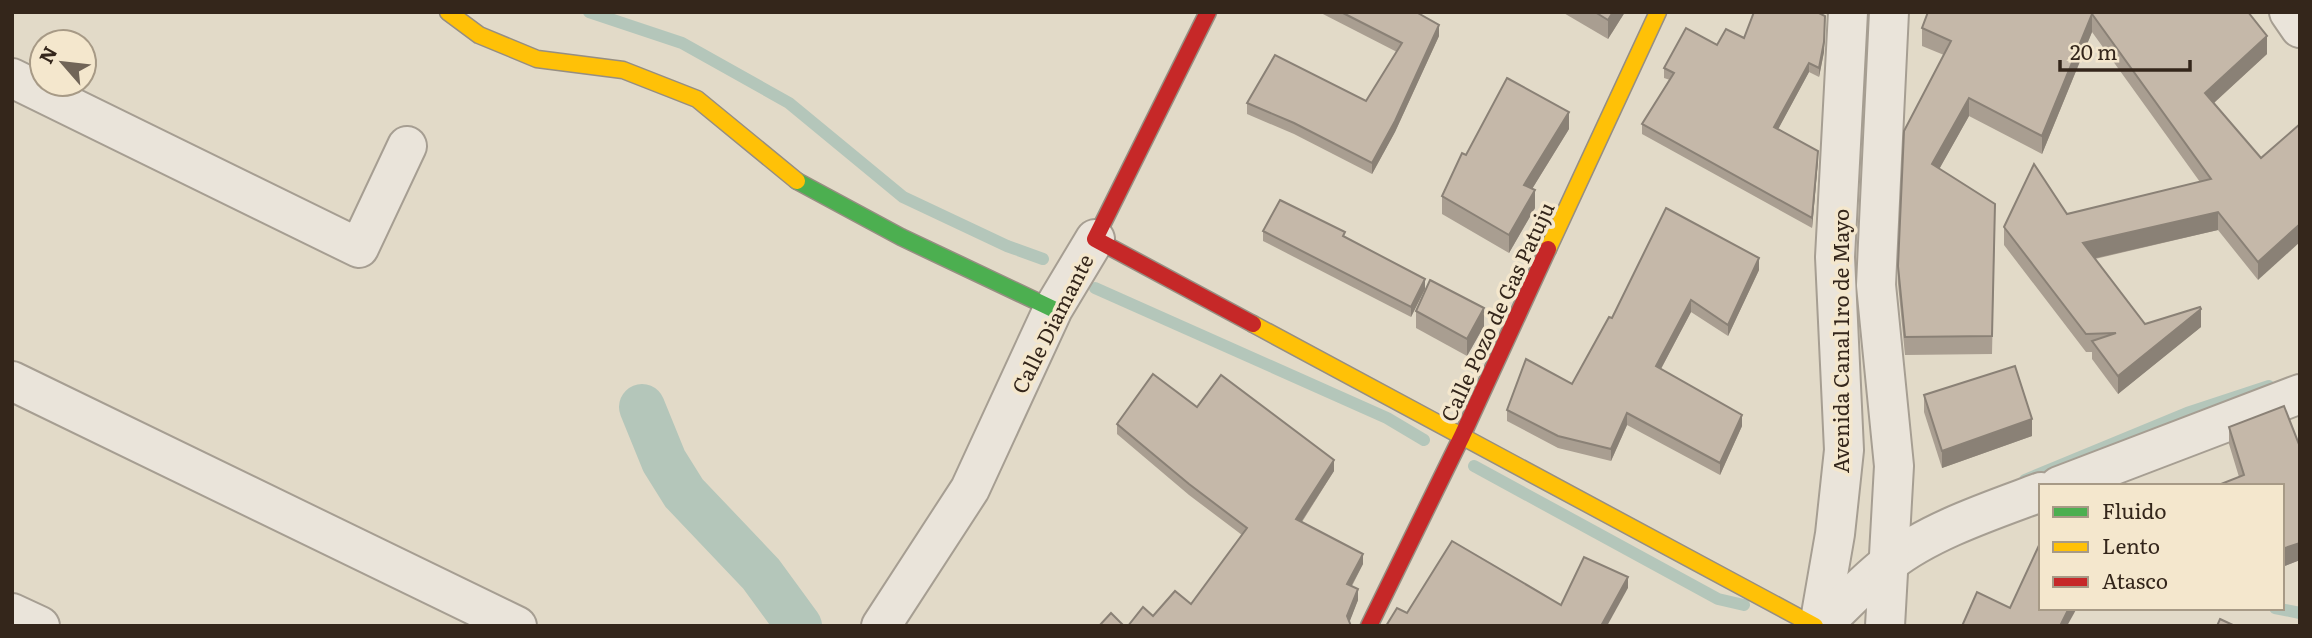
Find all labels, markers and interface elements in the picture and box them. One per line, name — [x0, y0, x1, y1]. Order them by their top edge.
north arrow — [28, 28, 98, 98]
scale bar — [2060, 28, 2190, 72]
text: 20 m — [2070, 35, 2117, 66]
text: N — [31, 41, 63, 68]
street label: Calle Pozo de Gas Patuju — [1431, 196, 1561, 426]
street label: Avenida Canal 1ro de Mayo — [1824, 209, 1855, 473]
street label: Calle Diamante — [1002, 248, 1100, 398]
legend — [2039, 484, 2284, 610]
text: Fluido — [2102, 494, 2166, 525]
text: Lento — [2102, 529, 2160, 560]
text: Atasco — [2102, 564, 2168, 595]

